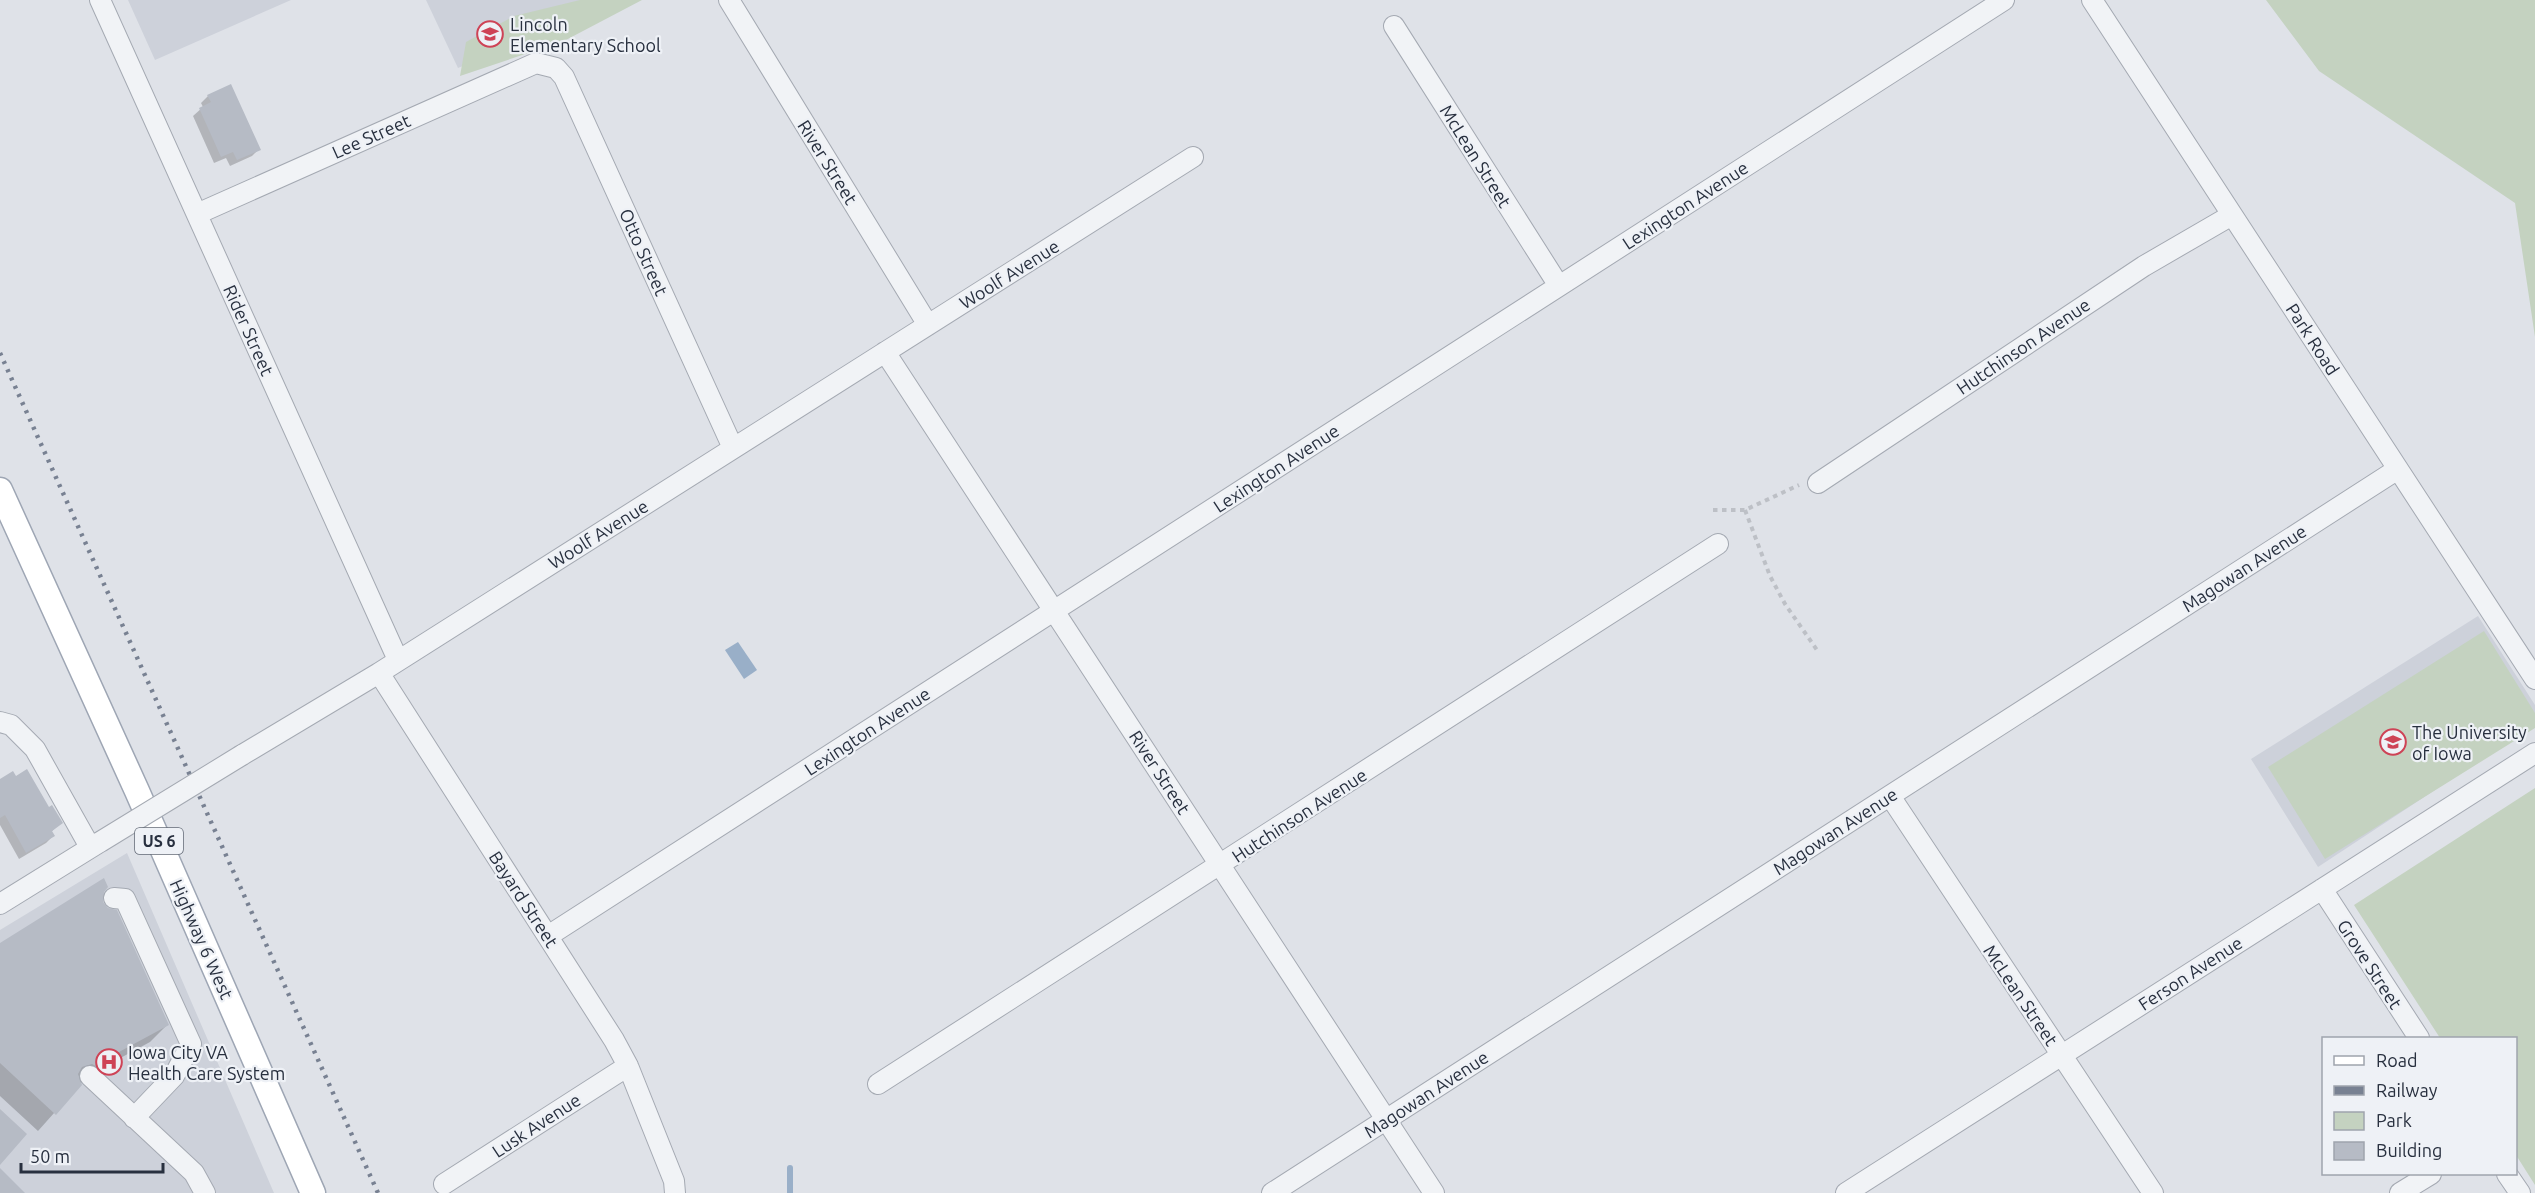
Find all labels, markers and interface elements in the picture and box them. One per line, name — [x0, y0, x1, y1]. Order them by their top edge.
place label: Lincoln Elementary School — [510, 14, 661, 55]
school or university icon: Lincoln Elementary School — [475, 19, 505, 49]
street label: McLean Street — [1437, 101, 1515, 211]
street label: Lee Street — [329, 110, 413, 162]
street label: River Street — [794, 116, 862, 208]
street label: Lexington Avenue — [1618, 157, 1752, 253]
street label: Otto Street — [616, 205, 672, 299]
street label: Woolf Avenue — [955, 235, 1063, 313]
street label: Rider Street — [220, 281, 278, 379]
street label: Hutchinson Avenue — [1953, 294, 2093, 398]
street label: Park Road — [2282, 299, 2344, 379]
street label: Lexington Avenue — [1209, 420, 1343, 516]
street label: Woolf Avenue — [544, 495, 652, 573]
street label: Magowan Avenue — [2178, 520, 2310, 616]
street label: Lexington Avenue — [800, 683, 934, 779]
place label: The University of Iowa — [2412, 722, 2527, 763]
street label: River Street — [1126, 727, 1194, 817]
school or university icon: The University of Iowa — [2378, 727, 2408, 757]
street label: Hutchinson Avenue — [1228, 764, 1370, 866]
street label: Magowan Avenue — [1769, 783, 1901, 879]
road number: US 6 — [135, 828, 183, 854]
street label: Bayard Street — [486, 847, 562, 951]
street label: Highway 6 West — [167, 876, 237, 1002]
street label: Grove Street — [2334, 916, 2406, 1012]
street label: Ferson Avenue — [2134, 932, 2246, 1014]
street label: McLean Street — [1980, 941, 2062, 1049]
legend — [2322, 1037, 2517, 1175]
place label: Iowa City VA Health Care System — [128, 1042, 285, 1083]
street label: Magowan Avenue — [1360, 1046, 1492, 1142]
hospital icon: Iowa City VA Health Care System — [94, 1047, 124, 1077]
text: Road — [2376, 1050, 2418, 1070]
text: Railway — [2376, 1080, 2438, 1100]
street label: Lusk Avenue — [488, 1089, 584, 1161]
text: Park — [2376, 1110, 2412, 1130]
scale bar — [21, 1136, 164, 1174]
text: Building — [2376, 1140, 2442, 1160]
text: 50 m — [30, 1146, 70, 1166]

